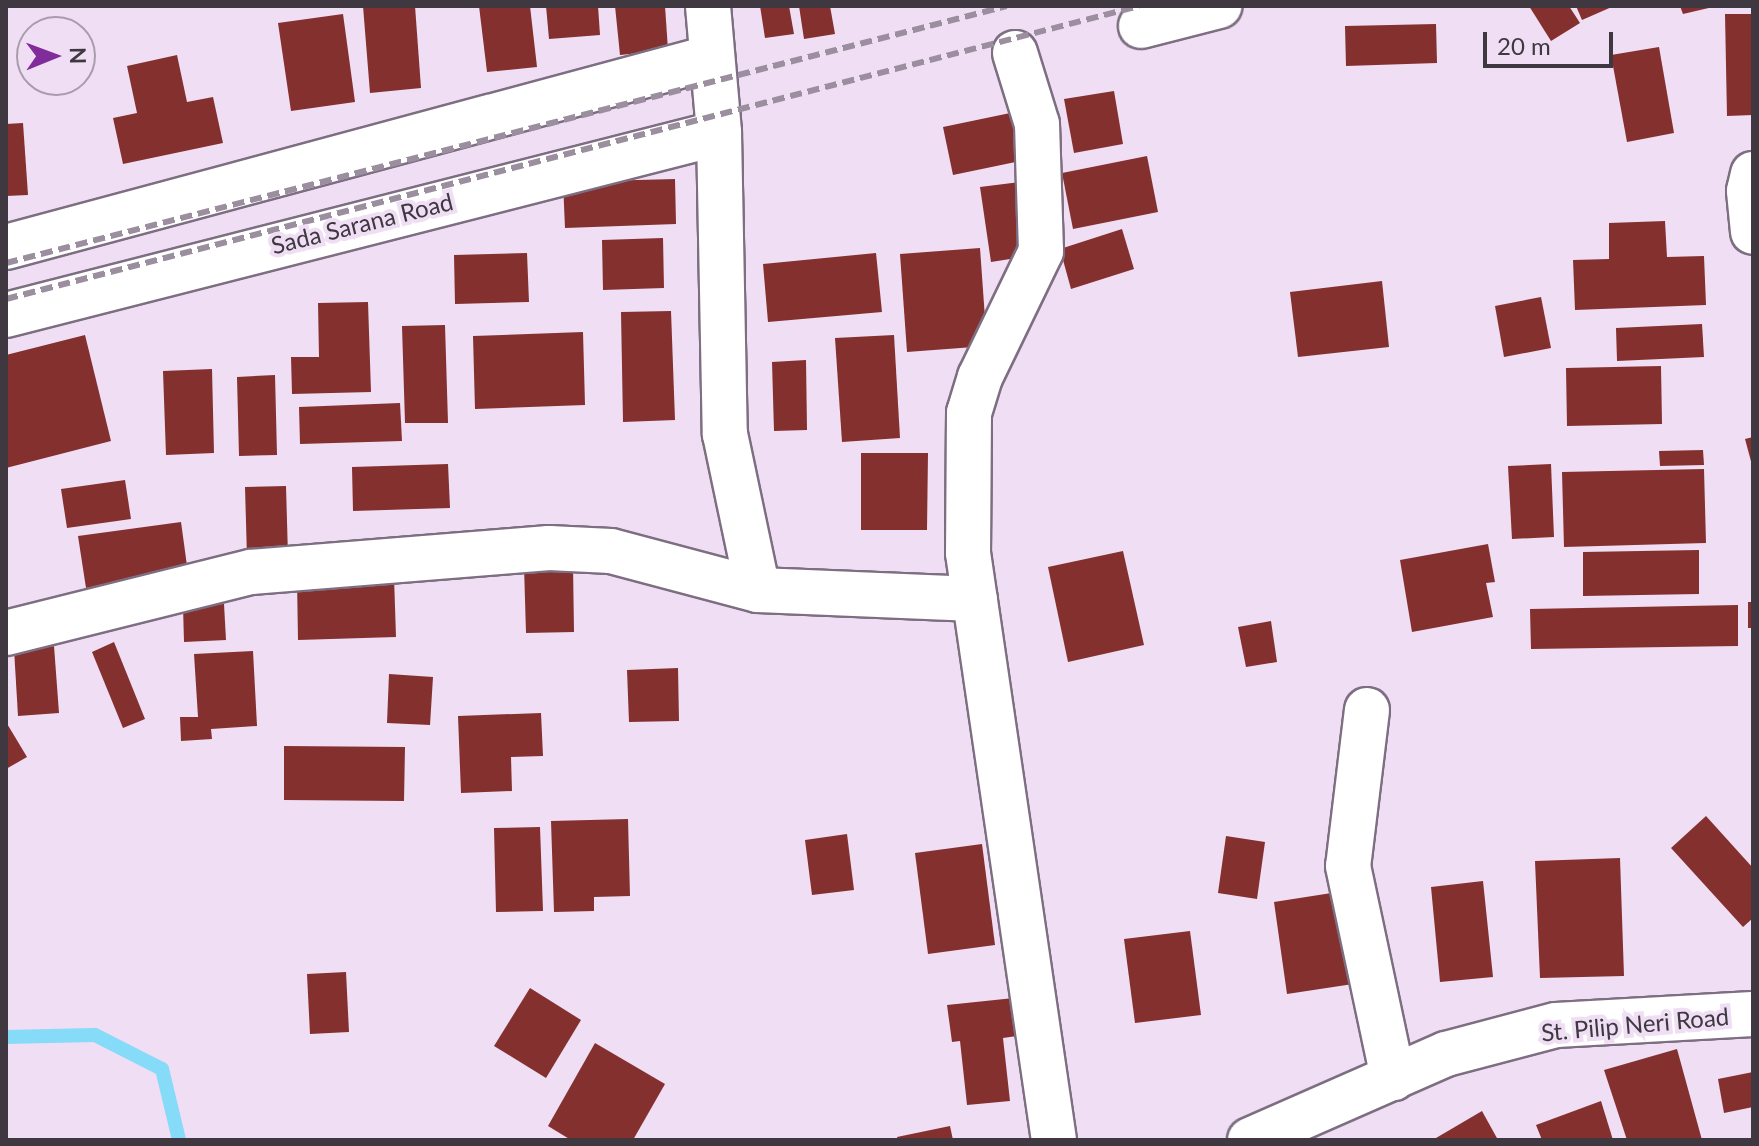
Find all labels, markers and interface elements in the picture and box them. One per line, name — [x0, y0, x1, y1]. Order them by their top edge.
north arrow — [16, 16, 96, 96]
scale bar — [1487, 16, 1617, 66]
text: 20 m — [1497, 31, 1551, 60]
text: N — [65, 47, 92, 64]
street label: Sada Sarana Road — [268, 186, 456, 260]
street label: St. Pilip Neri Road — [1540, 1001, 1730, 1047]

